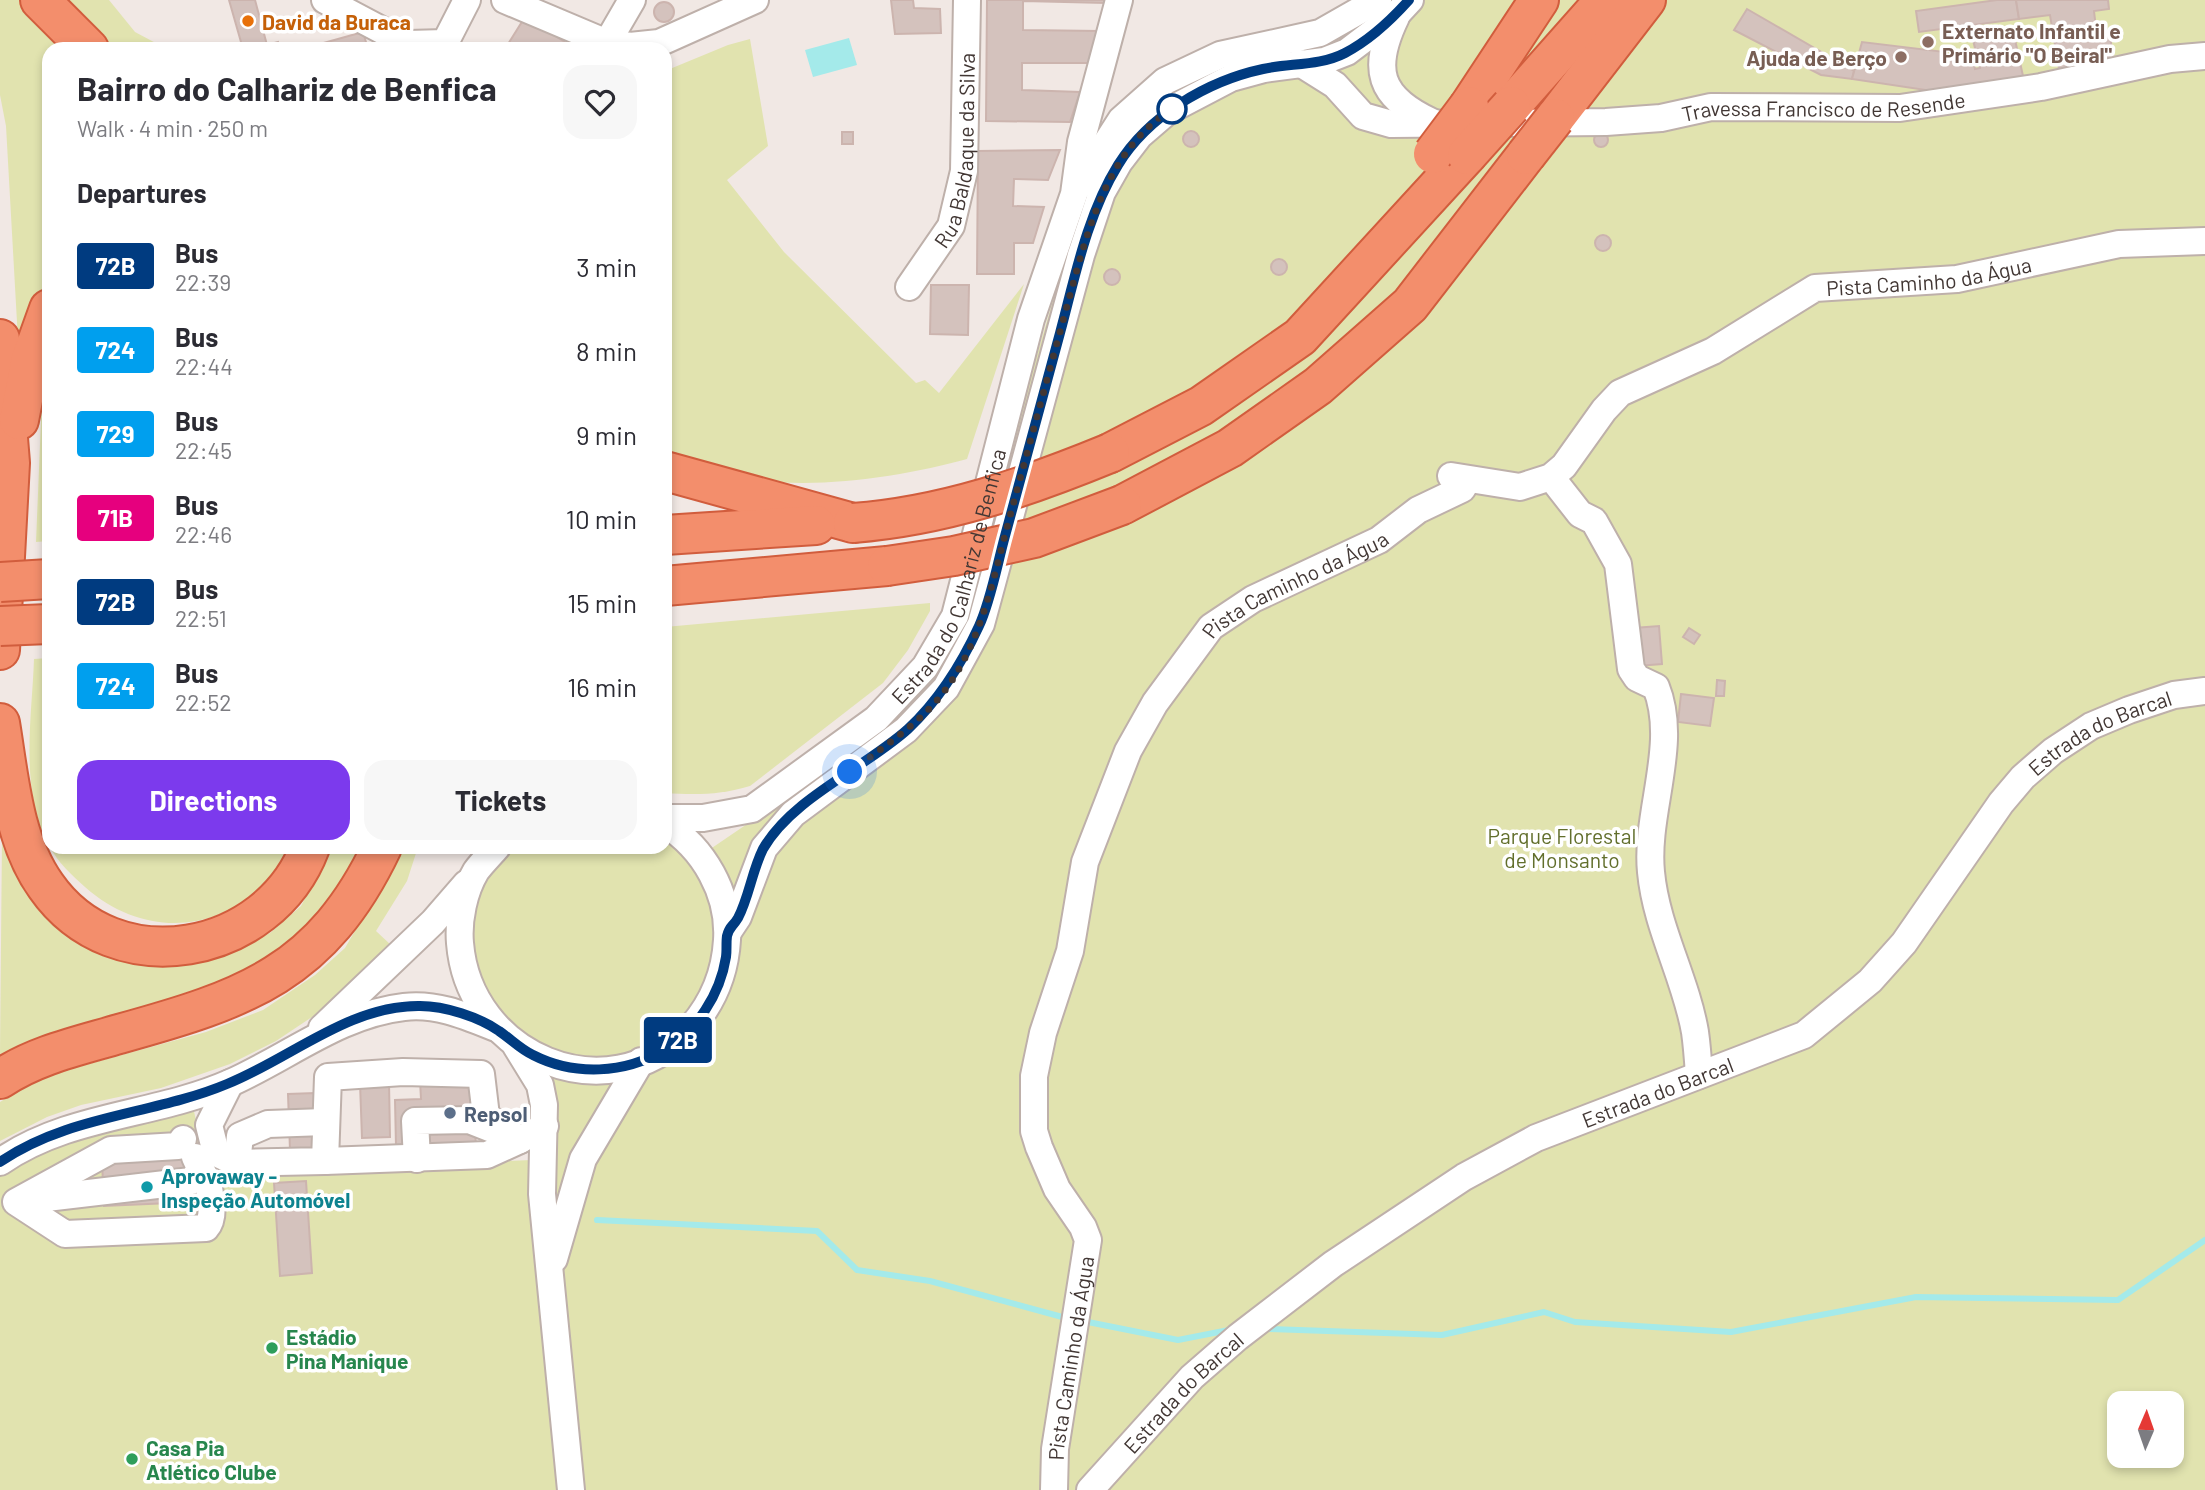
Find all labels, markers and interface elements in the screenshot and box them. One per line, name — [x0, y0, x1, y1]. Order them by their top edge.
place label: David da Buraca — [262, 9, 411, 34]
marker: David da Buraca — [240, 13, 256, 29]
place label: Externato Infantil e Primário "O Beiral" — [1942, 18, 2121, 67]
marker: Externato Infantil e Primário "O Beiral" — [1920, 34, 1936, 50]
place label: Ajuda de Berço — [1746, 45, 1887, 70]
marker: Ajuda de Berço — [1893, 49, 1909, 65]
street label: Rua Baldaque da Silva — [928, 53, 979, 252]
button: heart — [563, 65, 637, 139]
text: Bairro do Calhariz de Benfica — [77, 68, 497, 108]
street label: Travessa Francisco de Resende — [1679, 86, 1967, 126]
unlabelled marker — [1157, 94, 1187, 124]
text: Walk · 4 min · 250 m — [77, 114, 268, 142]
text: Departures — [77, 177, 207, 208]
text: Bus — [175, 237, 218, 268]
text: 72B — [95, 251, 136, 280]
text: 3 min — [576, 251, 637, 282]
street label: Pista Caminho da Água — [1825, 251, 2033, 300]
text: 22:39 — [175, 268, 231, 296]
text: Bus — [175, 321, 218, 352]
text: 724 — [96, 335, 135, 364]
text: 8 min — [576, 335, 637, 366]
text: 22:44 — [175, 352, 233, 380]
text: Bus — [175, 405, 218, 436]
text: 729 — [96, 419, 135, 448]
text: 9 min — [576, 419, 637, 450]
text: 22:45 — [175, 436, 232, 464]
street label: Estrada do Calhariz de Benfica — [885, 446, 1010, 708]
text: Bus — [175, 489, 218, 520]
text: 71B — [98, 503, 133, 532]
text: 10 min — [566, 503, 637, 534]
text: 22:46 — [175, 520, 232, 548]
street label: Pista Caminho da Água — [1195, 525, 1393, 642]
text: Bus — [175, 573, 218, 604]
text: 72B — [95, 587, 136, 616]
text: 15 min — [567, 587, 637, 618]
text: 22:51 — [175, 604, 227, 632]
text: Bus — [175, 657, 218, 688]
text: 724 — [96, 671, 135, 700]
text: 16 min — [567, 671, 637, 702]
street label: Estrada do Barcal — [2022, 684, 2174, 780]
text: 22:52 — [175, 688, 232, 716]
your location — [832, 754, 867, 789]
button: Directions — [77, 760, 350, 840]
button: Tickets — [364, 760, 637, 840]
park label: Parque Florestal de Monsanto — [1488, 823, 1636, 872]
line badge: 72B — [638, 1017, 718, 1063]
text: 72B — [658, 1025, 698, 1054]
street label: Estrada do Barcal — [1578, 1051, 1736, 1132]
place label: Repsol — [464, 1101, 528, 1126]
marker: Repsol — [442, 1105, 458, 1121]
place label: Aprovaway - Inspeção Automóvel — [161, 1163, 350, 1212]
marker: Aprovaway - Inspeção Automóvel — [139, 1179, 155, 1195]
street label: Pista Caminho da Água — [1042, 1254, 1098, 1461]
place label: Estádio Pina Manique — [286, 1324, 408, 1373]
street label: Estrada do Barcal — [1118, 1326, 1248, 1458]
marker: Estádio Pina Manique — [264, 1340, 280, 1356]
north arrow — [2107, 1391, 2184, 1468]
map controls — [2107, 1391, 2184, 1468]
place label: Casa Pia Atlético Clube — [146, 1435, 277, 1484]
marker: Casa Pia Atlético Clube — [124, 1451, 140, 1467]

